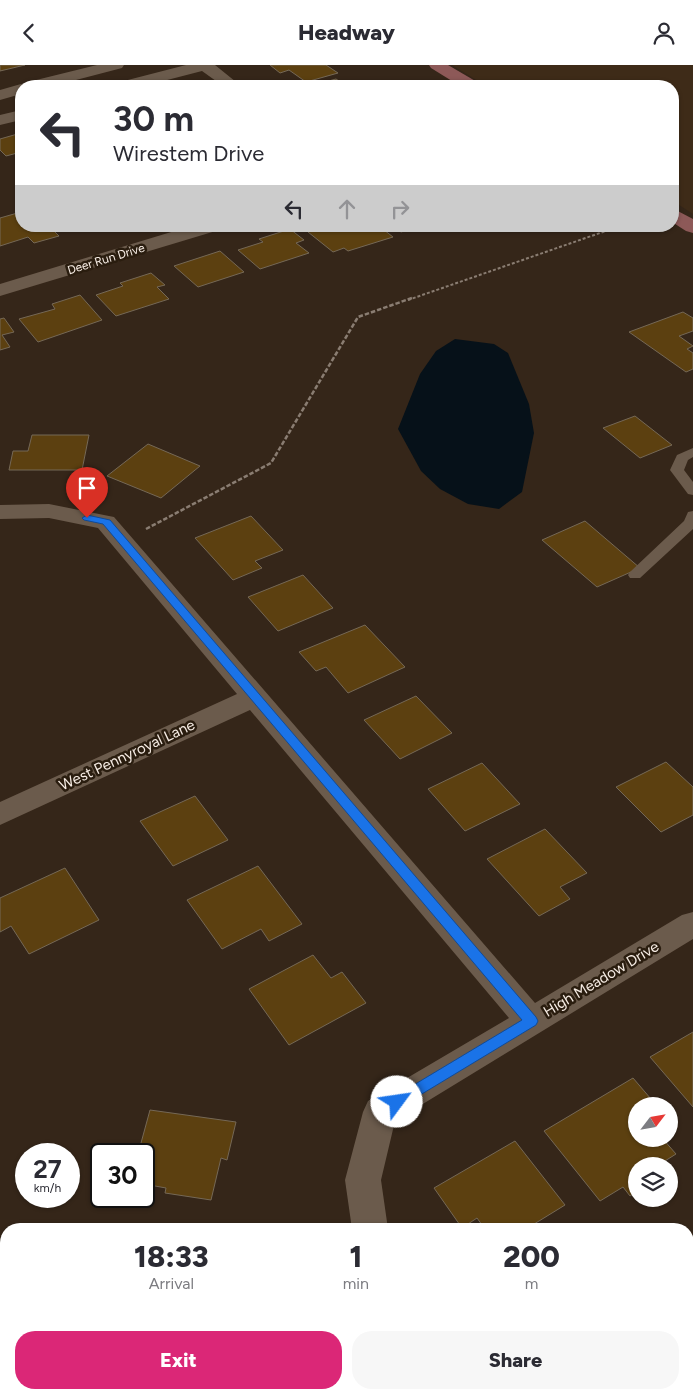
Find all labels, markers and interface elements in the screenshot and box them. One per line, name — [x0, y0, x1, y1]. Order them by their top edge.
icon: back — [15, 19, 43, 47]
text: Headway — [298, 19, 395, 46]
icon: person — [650, 19, 678, 47]
text: 30 m — [113, 98, 194, 140]
icon: left — [30, 100, 95, 165]
text: Wirestem Drive — [113, 140, 264, 167]
icon: left — [280, 195, 308, 223]
icon: ahead — [333, 195, 361, 223]
icon: right — [386, 195, 414, 223]
street label: Deer Run Drive — [66, 240, 147, 277]
pin — [66, 467, 108, 518]
icon: arrive — [73, 474, 101, 502]
street label: West Pennyroyal Lane — [56, 716, 198, 794]
street label: High Meadow Drive — [540, 937, 662, 1021]
position arrow — [370, 1075, 422, 1127]
north arrow — [628, 1097, 678, 1147]
map controls — [628, 1097, 678, 1207]
speed limit sign: 30 — [90, 1143, 155, 1208]
text: 27 — [33, 1154, 62, 1184]
button: layers — [628, 1157, 678, 1207]
text: km/h — [34, 1181, 61, 1195]
text: 18:33 — [134, 1238, 209, 1275]
text: 1 — [349, 1238, 362, 1275]
text: 200 — [503, 1238, 560, 1275]
text: Arrival — [149, 1274, 194, 1293]
text: min — [343, 1274, 369, 1293]
text: m — [525, 1274, 538, 1293]
button: Exit — [15, 1331, 342, 1389]
button: Share — [352, 1331, 679, 1389]

